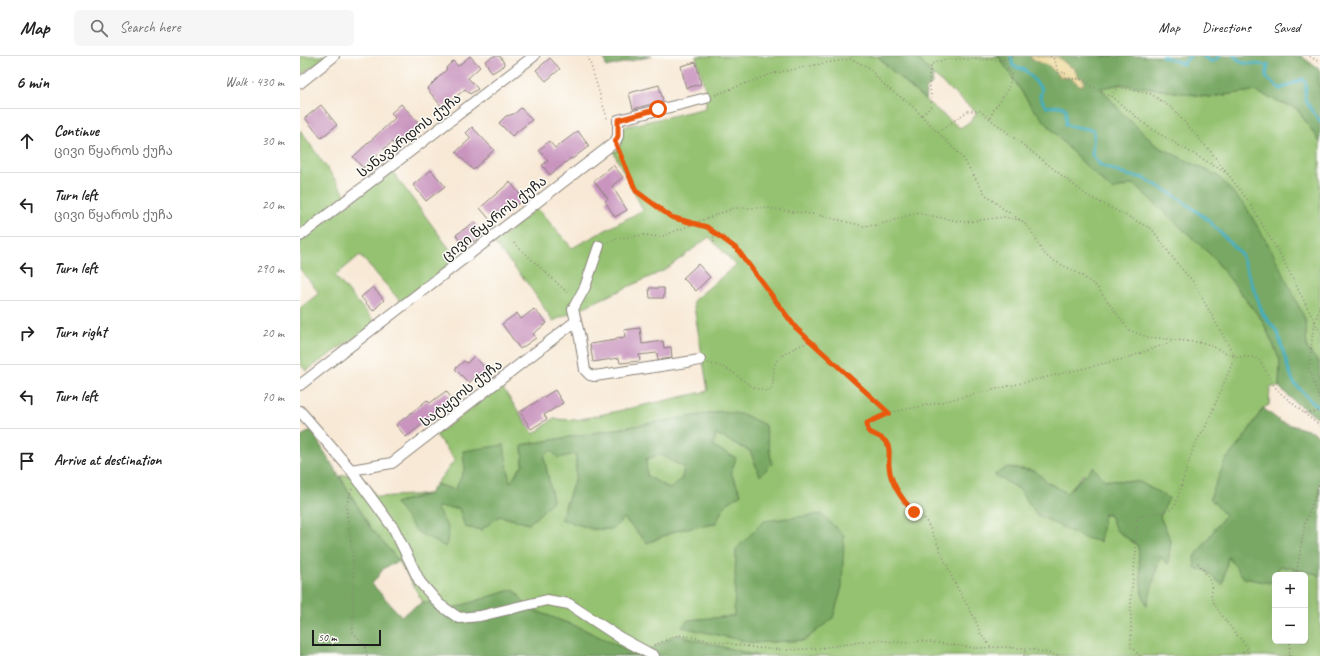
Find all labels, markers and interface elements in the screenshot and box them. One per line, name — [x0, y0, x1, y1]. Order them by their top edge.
search box — [74, 10, 354, 46]
text: Map — [20, 16, 50, 40]
icon: search — [88, 17, 110, 39]
text: Search here — [120, 18, 181, 37]
text: Map — [1159, 19, 1180, 36]
text: Directions — [1202, 19, 1251, 36]
text: Saved — [1273, 19, 1300, 36]
text: 6 min — [16, 72, 49, 93]
text: Walk · 430 m — [225, 74, 284, 90]
street label: სანავარდოს ქუჩა — [354, 90, 465, 181]
route start — [649, 100, 667, 118]
text: Continue — [54, 122, 99, 141]
icon: ahead — [16, 130, 38, 152]
text: 30 m — [262, 133, 284, 149]
text: ცივი წყაროს ქუჩა — [54, 143, 173, 159]
street label: ცივი წყაროს ქუჩა — [439, 172, 550, 265]
text: Turn left — [54, 186, 97, 205]
icon: left — [16, 194, 38, 216]
text: 20 m — [262, 197, 284, 213]
text: ცივი წყაროს ქუჩა — [54, 207, 173, 223]
icon: left — [16, 258, 38, 280]
text: Turn left — [54, 259, 97, 278]
text: 290 m — [256, 261, 284, 277]
icon: right — [16, 322, 38, 344]
text: Turn right — [54, 323, 107, 342]
text: 20 m — [262, 325, 284, 341]
street label: სატყეოს ქუჩა — [417, 356, 506, 431]
icon: left — [16, 386, 38, 408]
text: Turn left — [54, 387, 97, 406]
text: 70 m — [262, 389, 284, 405]
icon: arrive — [16, 450, 38, 472]
text: Arrive at destination — [54, 451, 161, 470]
route end — [905, 503, 923, 521]
map controls — [1272, 572, 1308, 644]
button: + — [1272, 572, 1308, 608]
button: − — [1272, 608, 1308, 644]
scale bar — [312, 628, 381, 647]
text: 50 m — [318, 630, 337, 644]

